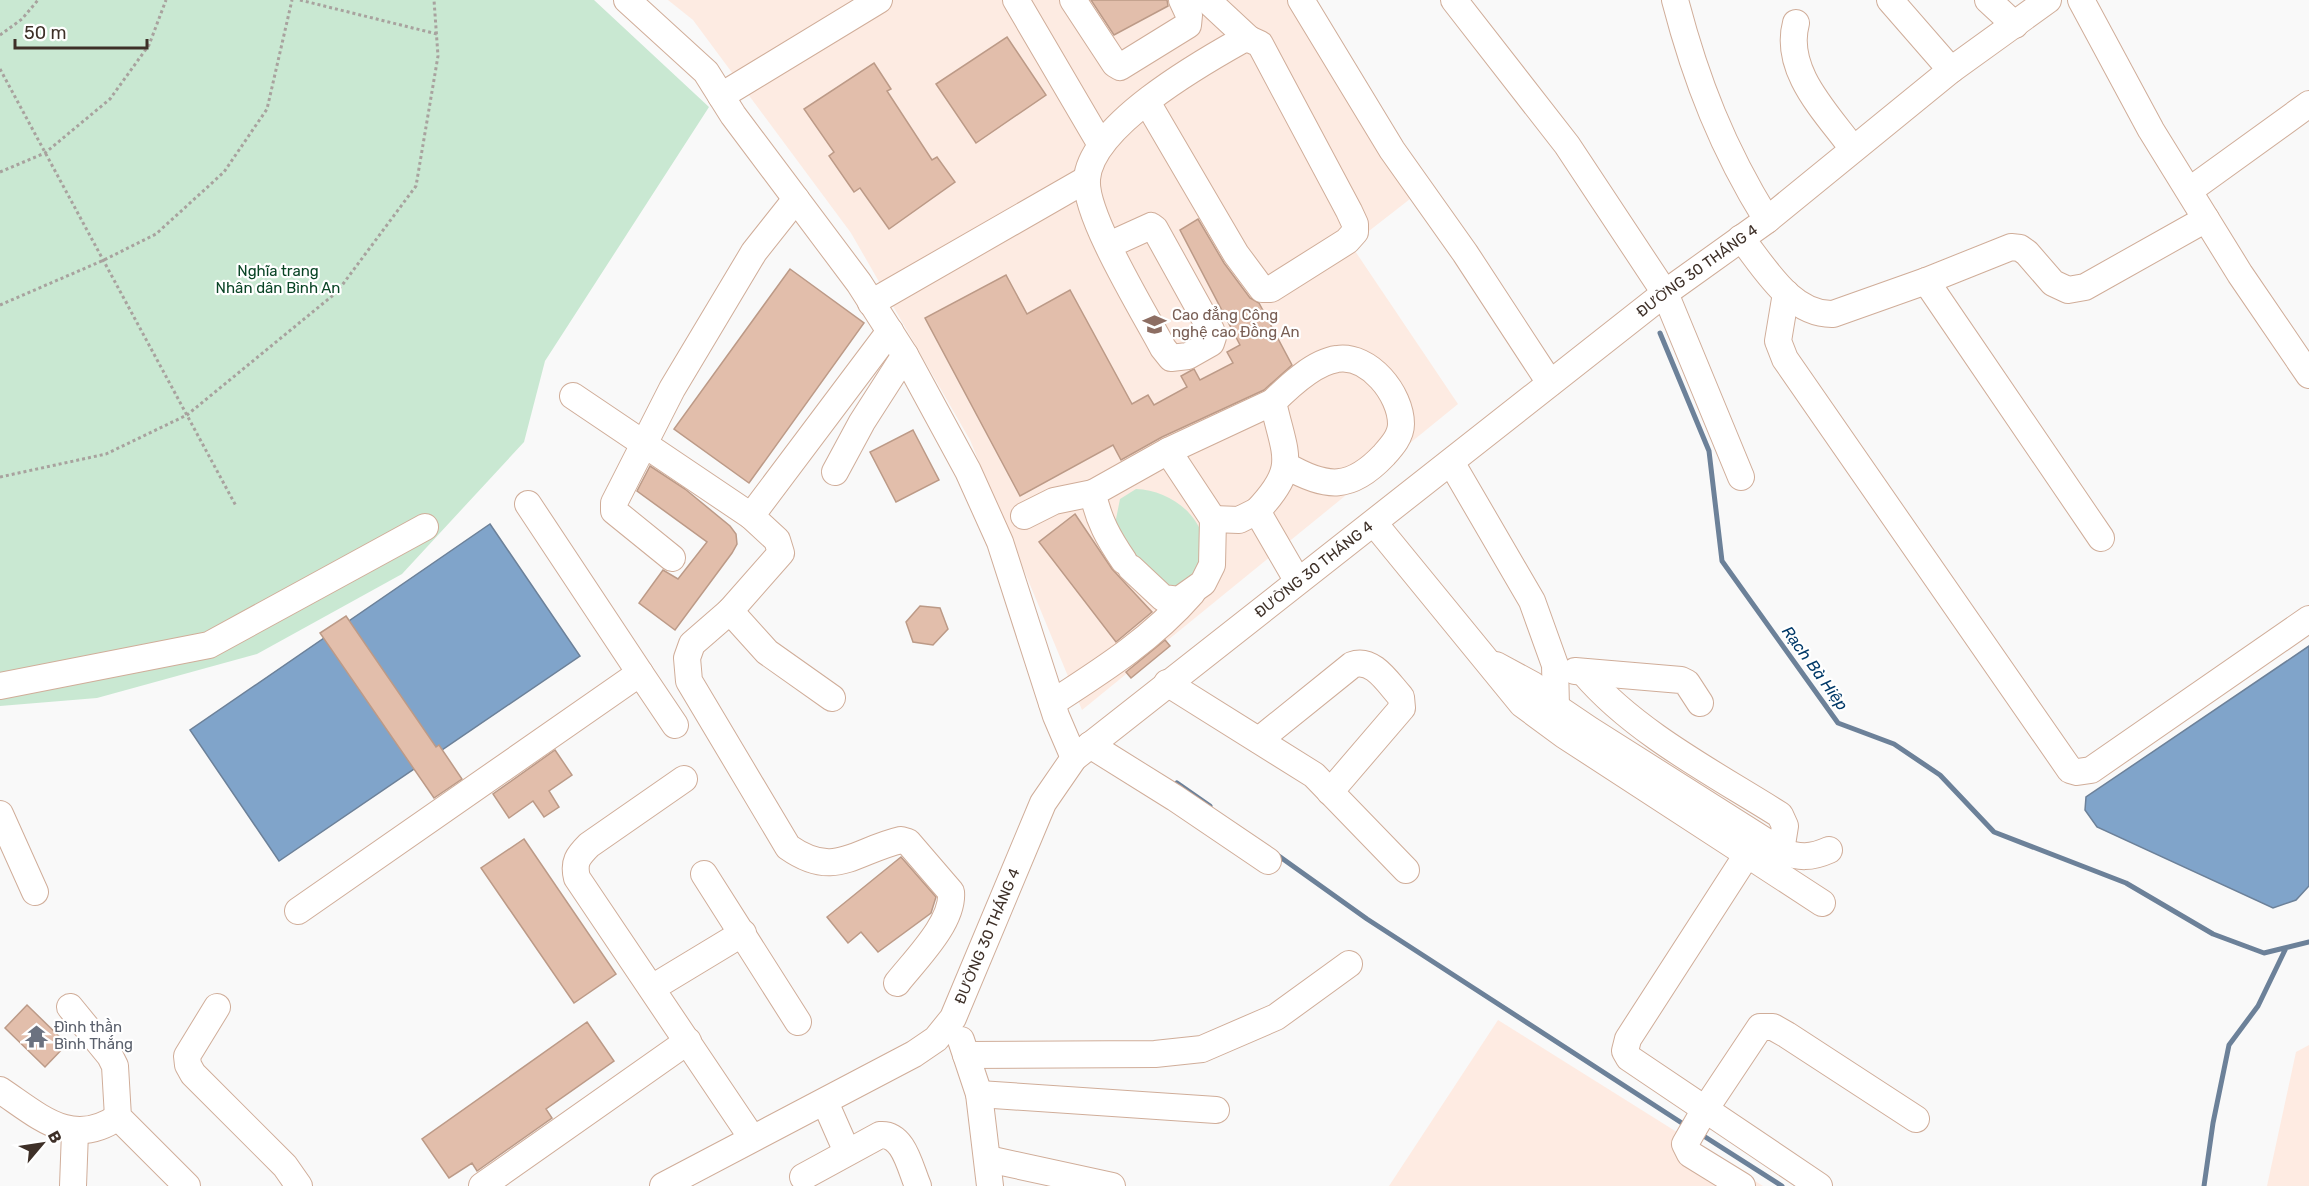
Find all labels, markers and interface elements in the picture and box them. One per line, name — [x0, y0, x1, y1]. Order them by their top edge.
scale bar — [15, 12, 147, 50]
text: 50 m — [24, 22, 67, 44]
street label: ĐƯỜNG 30 THÁNG 4 — [1633, 221, 1761, 321]
park label: Nghĩa trang Nhân dân Bình An — [216, 262, 340, 297]
place label: Cao đẳng Công nghệ cao Đồng An — [1172, 306, 1300, 341]
school or university icon: Cao đẳng Công nghệ cao Đồng An — [1141, 311, 1167, 337]
street label: ĐƯỜNG 30 THÁNG 4 — [1251, 517, 1376, 621]
water label: Rạch Bà Hiệp — [1778, 622, 1852, 714]
street label: ĐƯỜNG 30 THÁNG 4 — [951, 866, 1024, 1007]
place label: Đình thần Bình Thắng — [54, 1018, 133, 1053]
temple icon: Đình thần Bình Thắng — [23, 1023, 49, 1049]
north arrow — [12, 1114, 72, 1174]
text: B — [44, 1127, 66, 1147]

